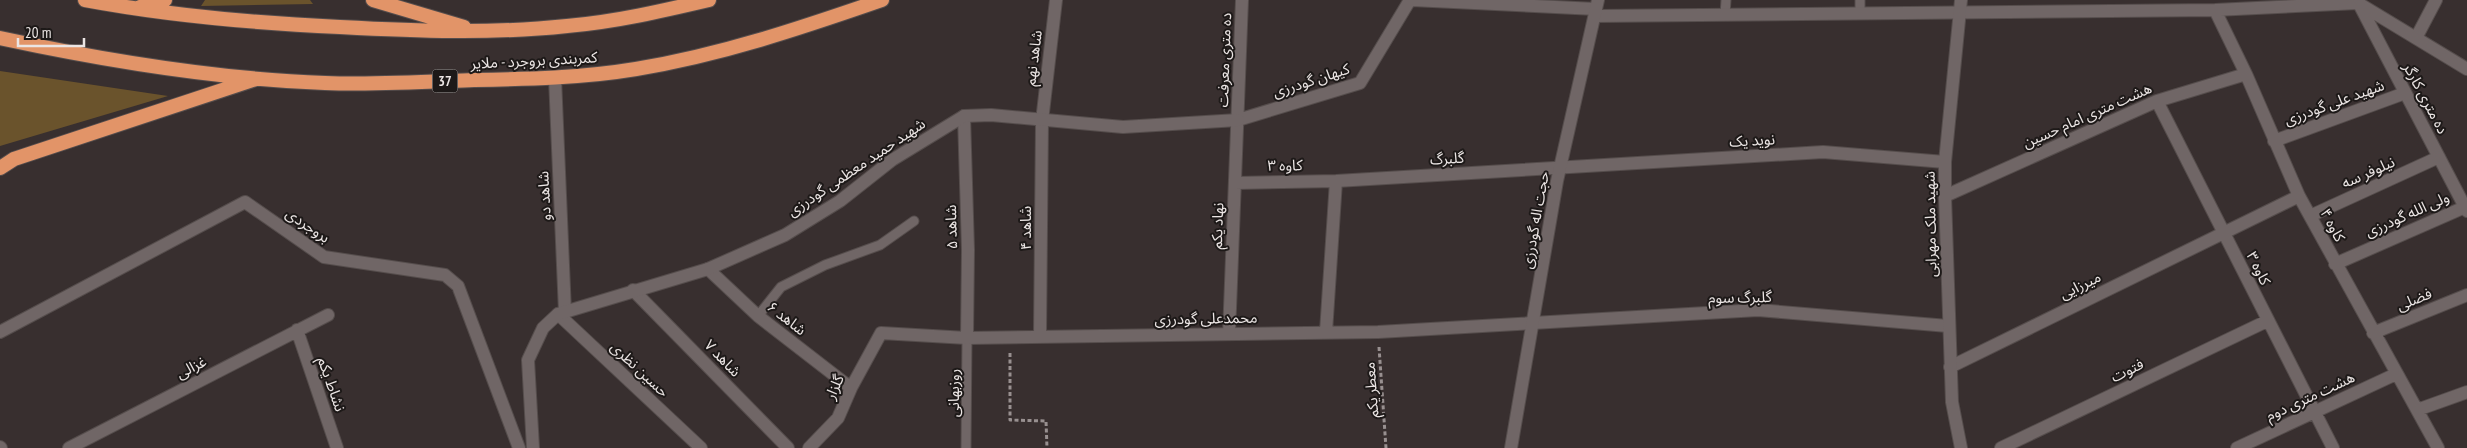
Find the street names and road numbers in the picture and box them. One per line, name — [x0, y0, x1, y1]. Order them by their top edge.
street label: ده متری معرفت — [1213, 12, 1235, 108]
street label: شاهد نهم — [1020, 29, 1048, 87]
street label: کمربندی بروجرد - ملایر — [469, 47, 599, 73]
street label: کیهان گودرزی — [1270, 58, 1353, 101]
street label: ده متری کارگر — [2399, 58, 2453, 137]
road number: 37 — [432, 70, 458, 92]
street label: شهید علی گودرزی — [2281, 75, 2387, 129]
street label: هشت متری امام حسین — [2020, 78, 2155, 154]
street label: شهید حمید معظمی گودرزی — [783, 114, 929, 220]
street label: نوید یک — [1729, 129, 1775, 151]
street label: گلبرگ — [1429, 148, 1465, 168]
street label: نیلوفر سه — [2339, 152, 2397, 192]
street label: کاوه ۳ — [1267, 155, 1304, 175]
street label: شاهد دو — [533, 170, 555, 221]
street label: حجت اله گودرزی — [1517, 170, 1553, 270]
street label: شهید ملک مهرابی — [1920, 171, 1940, 277]
street label: ولی الله گودرزی — [2362, 187, 2452, 241]
street label: نهاد یکم — [1207, 202, 1229, 250]
street label: بروجردی — [282, 203, 334, 247]
street label: شاهد ۵ — [941, 204, 961, 250]
street label: کاوه ۴ — [2316, 205, 2350, 246]
street label: شاهد ۴ — [1016, 206, 1035, 250]
street label: کاوه ۳ — [2243, 248, 2276, 289]
street label: میرزایی — [2056, 267, 2104, 303]
street label: فضلی — [2394, 283, 2435, 315]
street label: گلبرگ سوم — [1708, 287, 1773, 309]
street label: شاهد ۶ — [764, 297, 811, 339]
street label: محمدعلی گودرزی — [1154, 308, 1258, 328]
street label: شاهد ۷ — [701, 335, 745, 381]
street label: حسین نظری — [607, 337, 673, 401]
street label: غزالی — [173, 351, 210, 383]
street label: نشاط یکم — [312, 354, 350, 415]
street label: فتوت — [2107, 354, 2147, 386]
street label: معطر یکم — [1360, 361, 1384, 419]
street label: هشت متری دوم — [2262, 367, 2358, 427]
street label: روزبهانی — [944, 369, 963, 417]
street label: گلزار — [820, 371, 848, 403]

